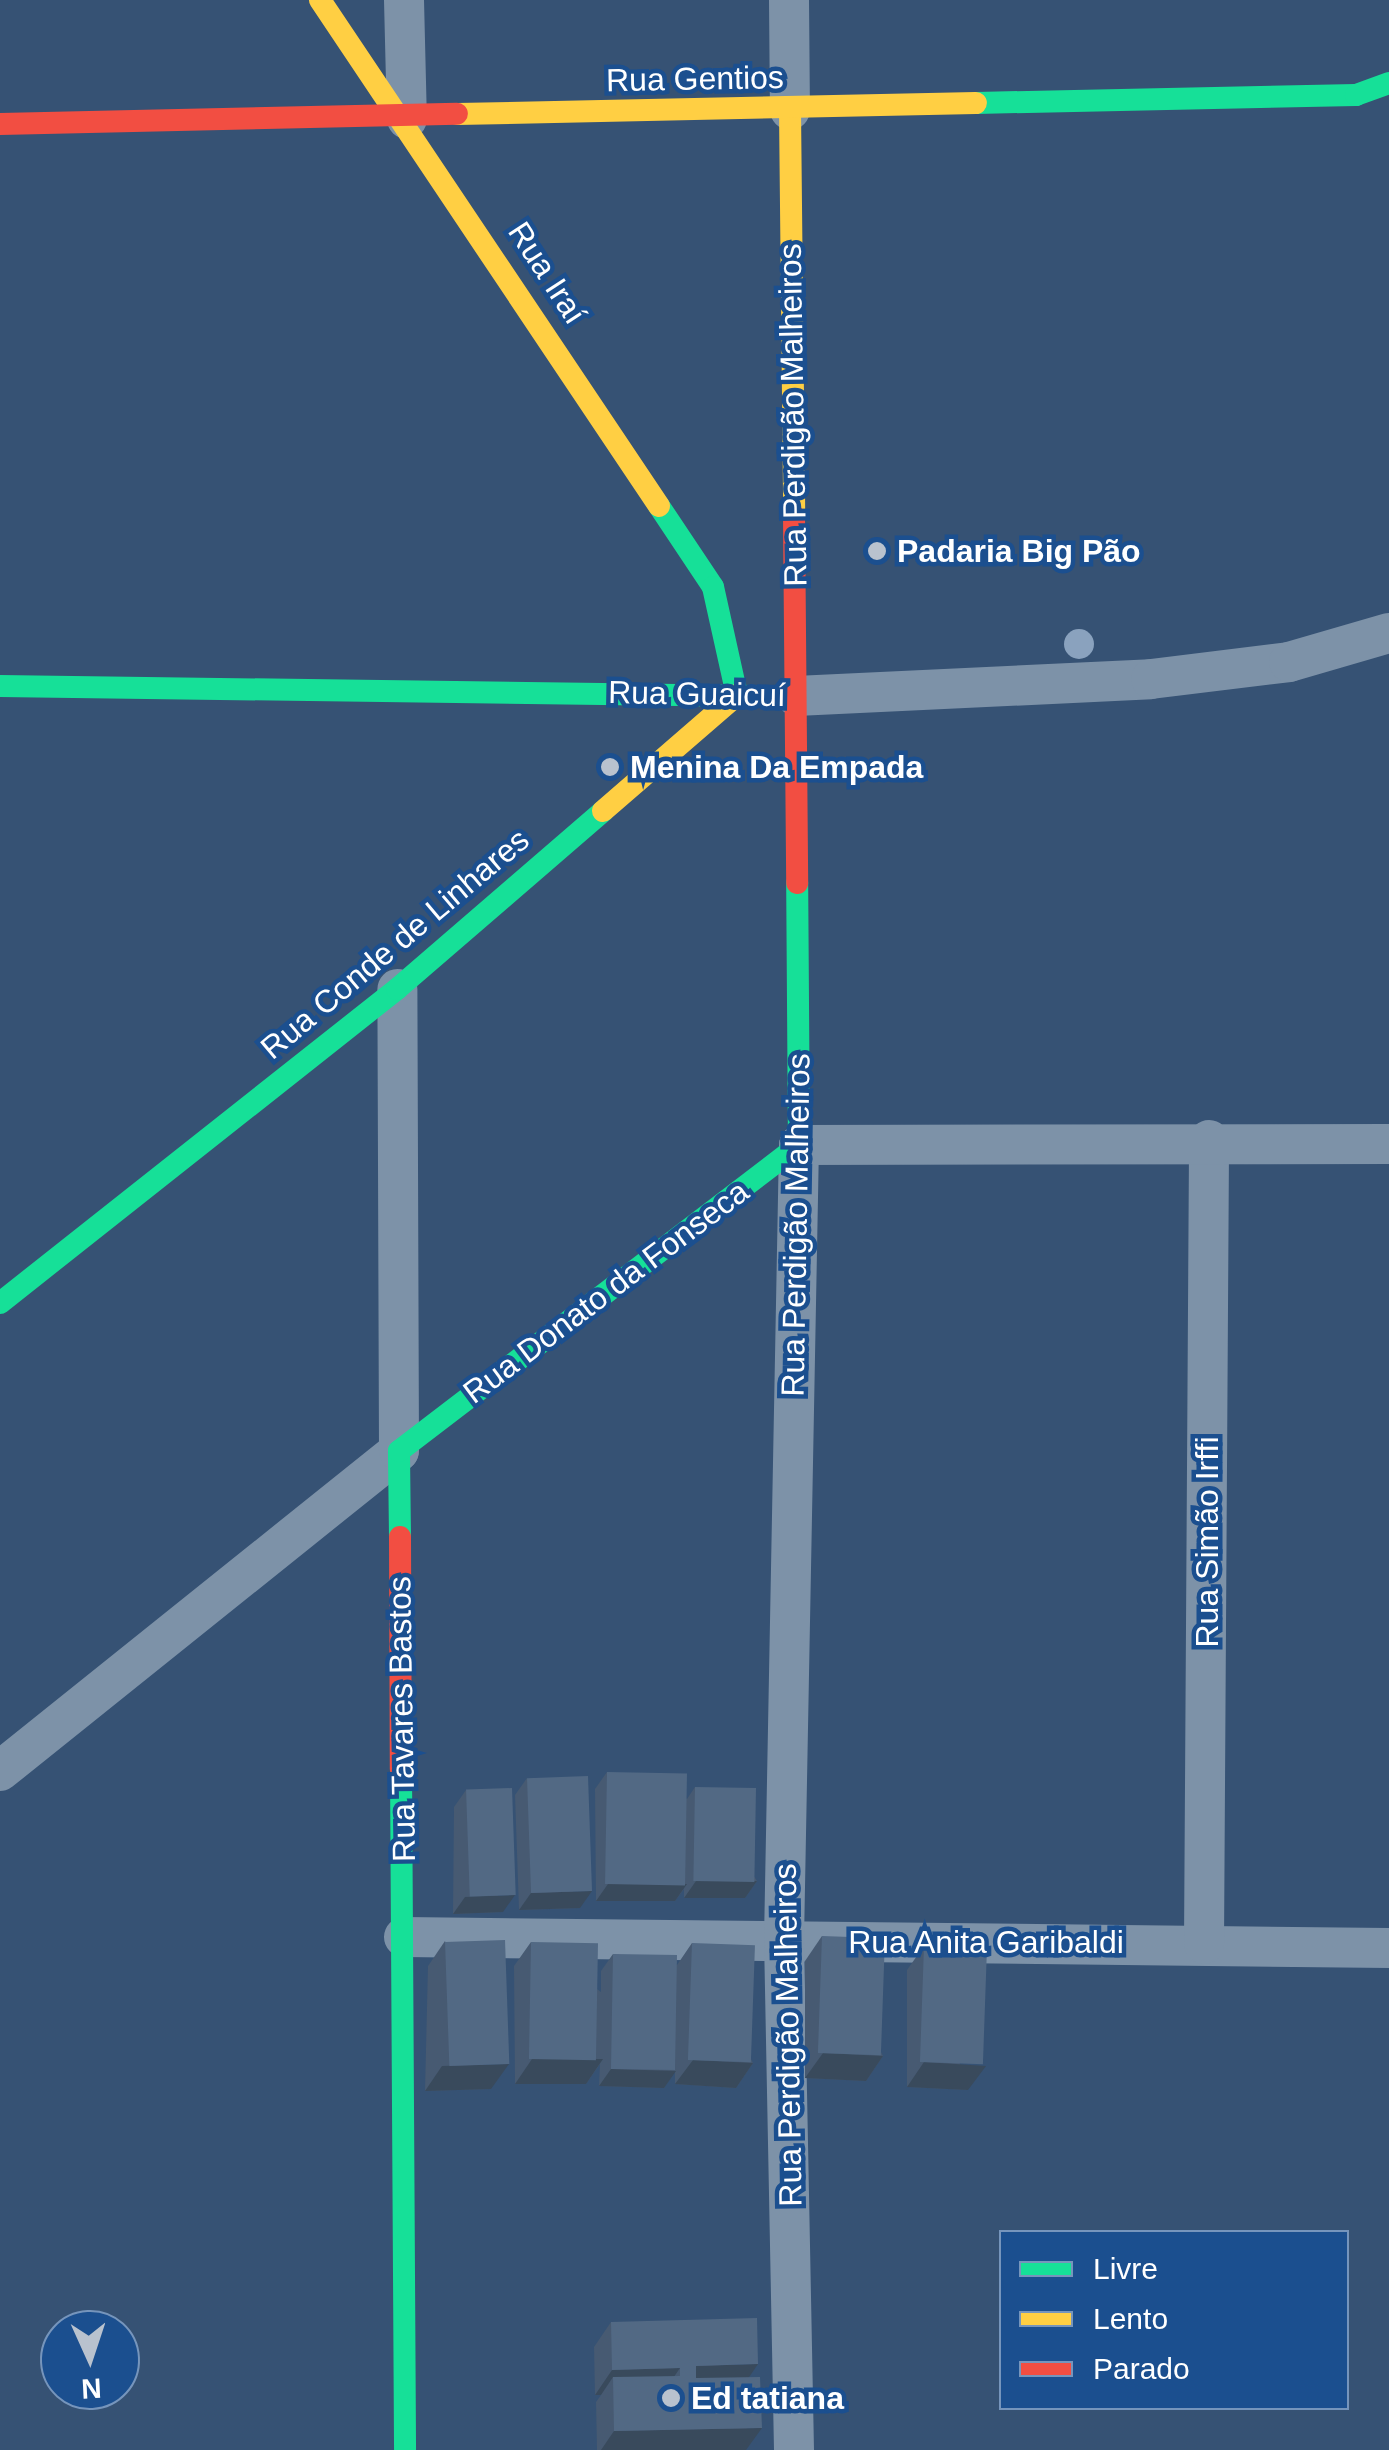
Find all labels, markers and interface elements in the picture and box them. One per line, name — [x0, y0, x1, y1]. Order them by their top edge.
street label: Rua Gentios — [606, 58, 784, 100]
street label: Rua Iraí — [500, 215, 594, 331]
street label: Rua Perdigão Malheiros — [771, 243, 815, 587]
place label: Padaria Big Pão — [897, 532, 1141, 570]
marker: Padaria Big Pão — [866, 540, 888, 562]
street label: Rua Guaicuí — [608, 673, 786, 715]
place label: Menina Da Empada — [630, 748, 923, 786]
marker: Menina Da Empada — [599, 756, 621, 778]
street label: Rua Conde de Linhares — [253, 821, 537, 1067]
street label: Rua Perdigão Malheiros — [774, 1053, 818, 1397]
street label: Rua Donato da Fonseca — [456, 1172, 756, 1412]
street label: Rua Simão Irffi — [1188, 1436, 1226, 1648]
street label: Rua Tavares Bastos — [380, 1576, 424, 1862]
street label: Rua Perdigão Malheiros — [766, 1863, 810, 2207]
street label: Rua Anita Garibaldi — [847, 1923, 1125, 1961]
legend — [999, 2230, 1349, 2410]
text: Livre — [1093, 2252, 1158, 2285]
text: Lento — [1093, 2302, 1168, 2335]
north arrow — [40, 2310, 140, 2410]
text: Parado — [1093, 2352, 1190, 2385]
text: N — [81, 2372, 102, 2404]
place label: Ed tatiana — [691, 2379, 844, 2417]
marker: Ed tatiana — [660, 2387, 682, 2409]

